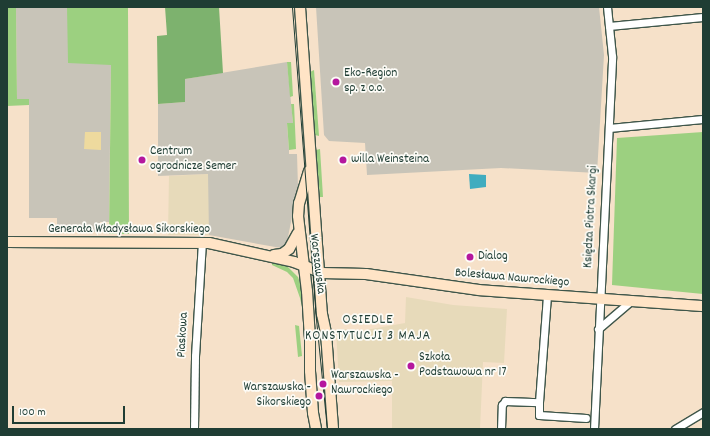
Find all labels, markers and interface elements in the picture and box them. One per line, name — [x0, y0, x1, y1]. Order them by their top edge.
place label: Eko-Region sp. z o.o. — [344, 67, 397, 98]
marker: Eko-Region sp. z o.o. — [331, 77, 341, 87]
place label: Centrum ogrodnicze Semer — [150, 145, 236, 176]
place label: willa Weinsteina — [351, 152, 429, 168]
marker: Centrum ogrodnicze Semer — [137, 155, 147, 165]
marker: willa Weinsteina — [338, 155, 348, 165]
street label: Księdza Piotra Skargi — [582, 165, 602, 269]
street label: Generała Władysława Sikorskiego — [48, 222, 210, 238]
street label: Warszawska — [305, 233, 327, 295]
place label: Dialog — [478, 249, 508, 265]
marker: Dialog — [465, 252, 475, 262]
street label: Bolesława Nawrockiego — [454, 266, 570, 292]
street label: Piaskowa — [175, 312, 193, 358]
district label: OSIEDLE KONSTYTUCJI 3 MAJA — [305, 312, 431, 344]
place label: Szkoła Podstawowa nr 17 — [419, 351, 506, 382]
marker: Szkoła Podstawowa nr 17 — [406, 361, 416, 371]
place label: Warszawska - Nawrockiego — [331, 369, 399, 400]
marker: Warszawska - Nawrockiego — [318, 379, 328, 389]
place label: Warszawska - Sikorskiego — [243, 381, 311, 412]
marker: Warszawska - Sikorskiego — [314, 391, 324, 401]
scale bar — [14, 398, 127, 424]
text: 100 m — [19, 404, 46, 421]

